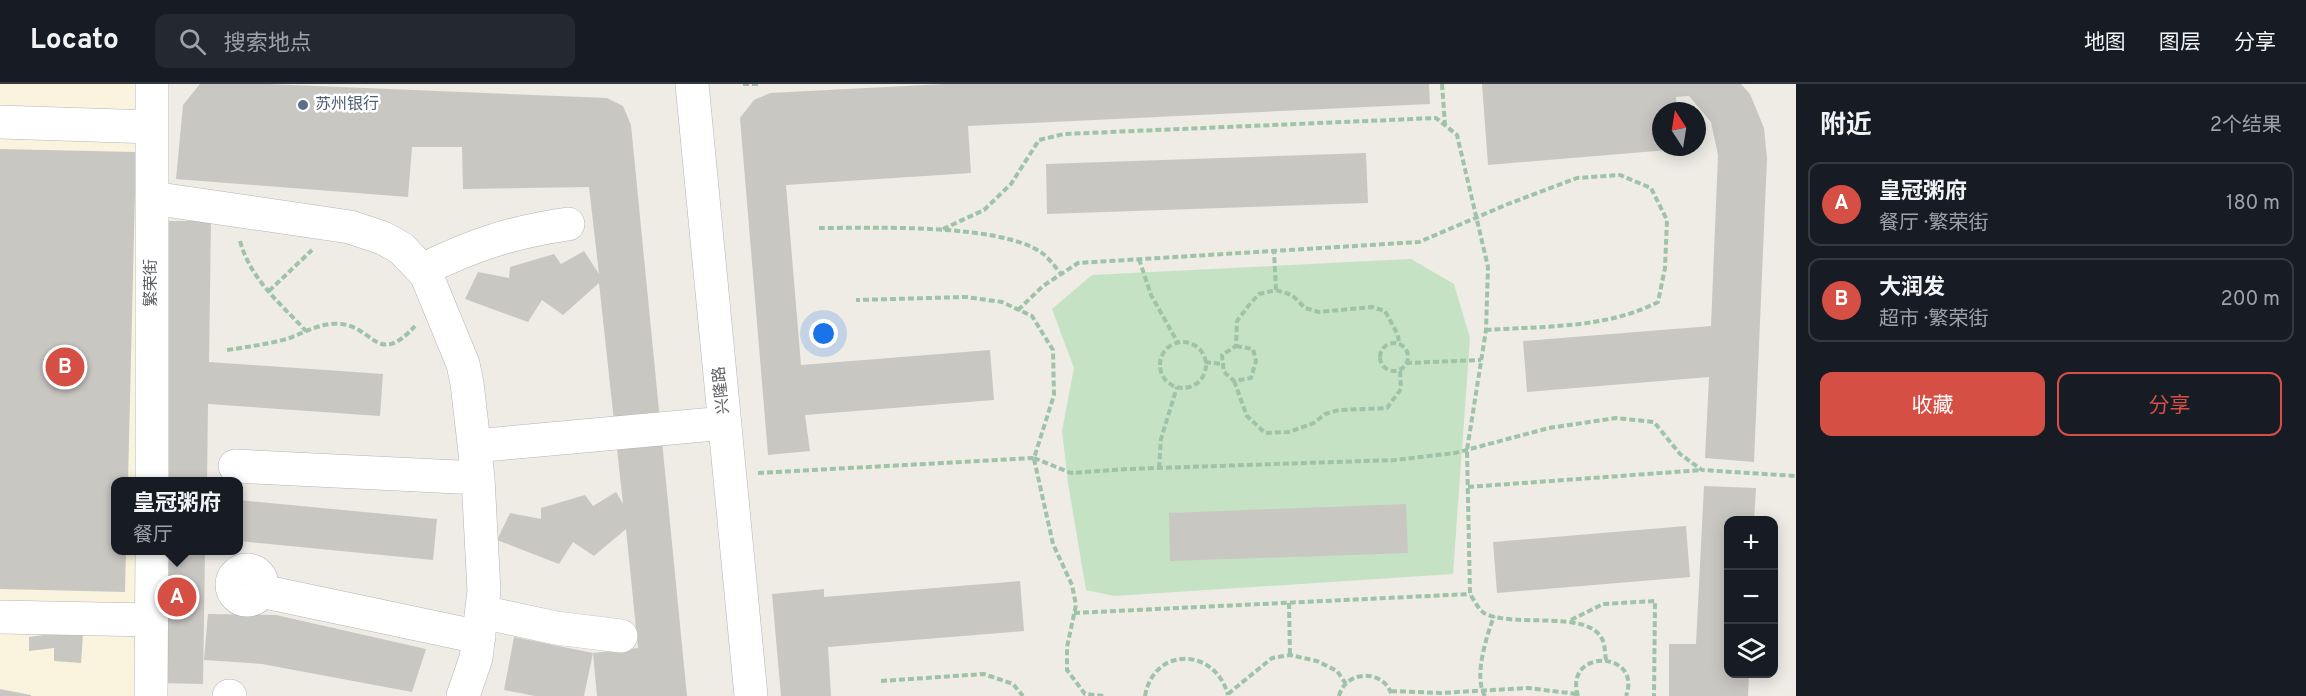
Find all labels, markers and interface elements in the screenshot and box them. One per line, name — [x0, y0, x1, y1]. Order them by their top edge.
search box — [155, 14, 575, 68]
text: Locato — [30, 23, 119, 59]
icon: search — [176, 25, 209, 58]
text: 地图 — [2084, 30, 2126, 57]
text: 图层 — [2159, 30, 2201, 57]
text: 分享 — [2234, 30, 2276, 57]
text: 搜索地点 — [224, 31, 312, 58]
place label: 苏州银行 — [315, 95, 379, 115]
marker: 苏州银行 — [296, 98, 310, 112]
north arrow — [1652, 102, 1706, 156]
text: 附近 — [1820, 110, 1872, 143]
text: 2个结果 — [2210, 113, 2282, 139]
text: 皇冠粥府 — [1879, 179, 1967, 206]
text: A — [1834, 191, 1849, 217]
text: 180 m — [2226, 191, 2280, 217]
text: 餐厅 · 繁荣街 — [1879, 211, 1988, 237]
street label: 繁荣街 — [142, 259, 162, 307]
text: 大润发 — [1879, 275, 1945, 302]
text: B — [1835, 287, 1848, 313]
text: 200 m — [2221, 287, 2280, 313]
text: 超市 · 繁荣街 — [1879, 307, 1988, 333]
your location — [809, 319, 838, 348]
pin: B — [46, 344, 84, 390]
street label: 兴隆路 — [710, 365, 734, 415]
button: 收藏 — [1820, 372, 2045, 436]
button: 分享 — [2057, 372, 2282, 436]
popup — [111, 477, 243, 555]
text: 皇冠粥府 — [133, 491, 221, 518]
map controls — [1724, 516, 1778, 678]
button: + — [1724, 516, 1778, 570]
text: 餐厅 — [133, 523, 173, 549]
button: − — [1724, 570, 1778, 624]
pin: A — [158, 574, 196, 620]
button: layers — [1724, 624, 1778, 678]

